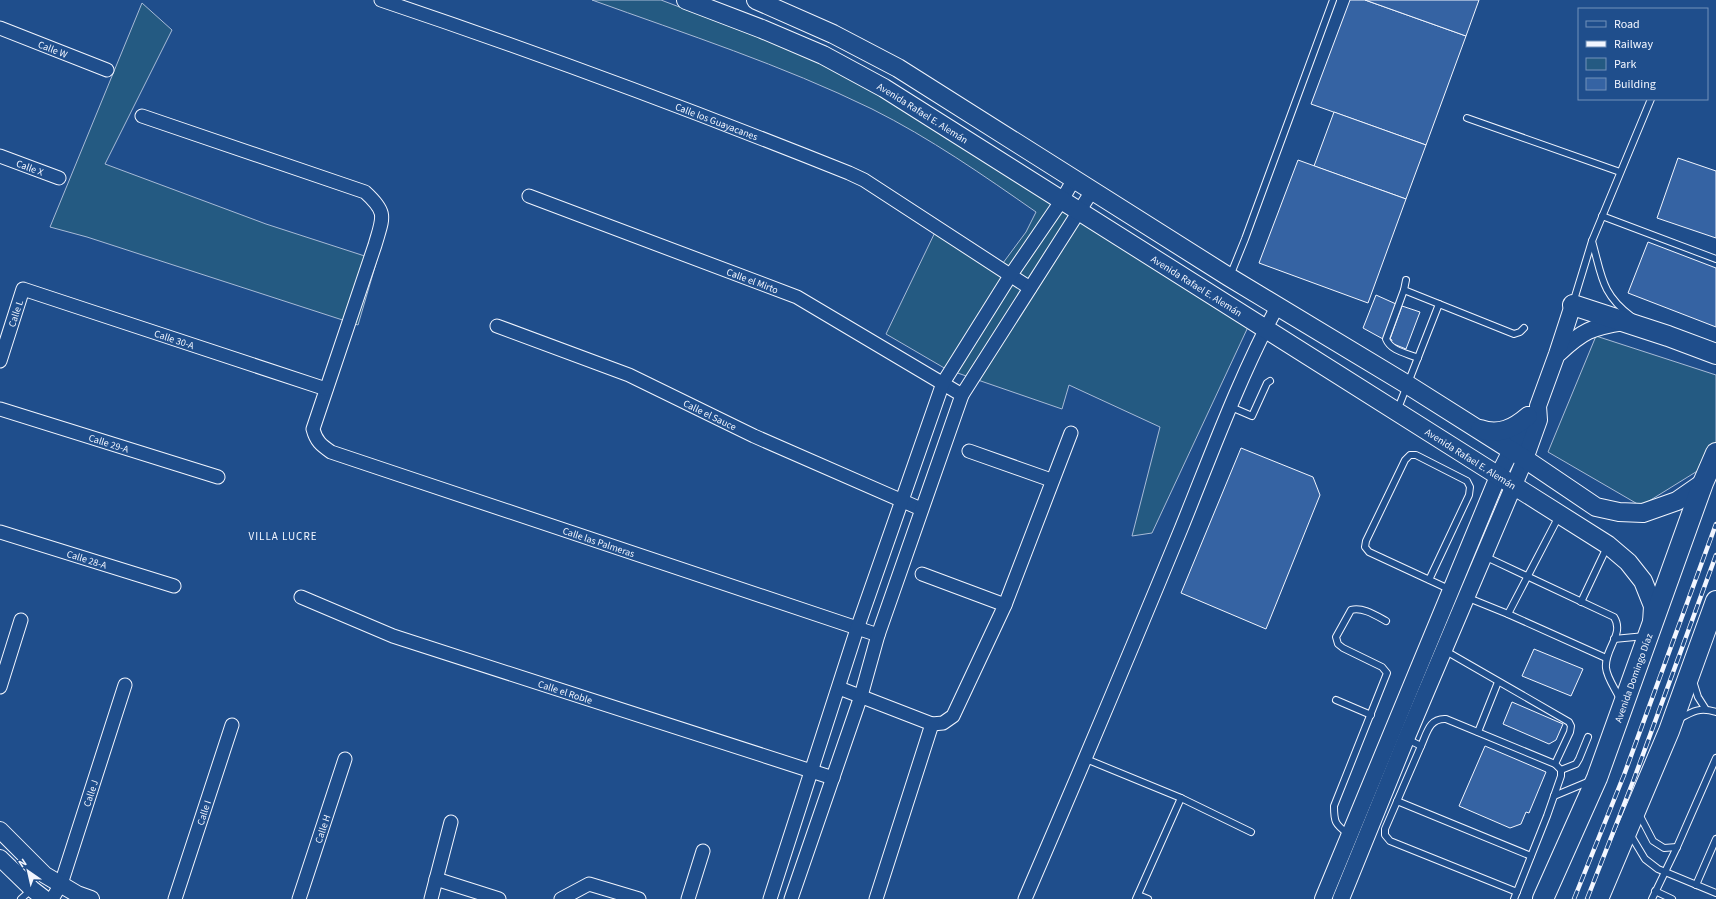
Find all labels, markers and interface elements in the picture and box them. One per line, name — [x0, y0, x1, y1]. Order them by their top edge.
legend — [1578, 8, 1708, 100]
text: Road — [1614, 16, 1640, 33]
text: Railway — [1614, 36, 1653, 53]
street label: Calle W — [36, 38, 70, 62]
text: Park — [1614, 56, 1636, 73]
text: Building — [1614, 76, 1656, 93]
street label: Avenida Rafael E. Alemán — [874, 80, 971, 147]
street label: Calle los Guayacanes — [673, 100, 760, 144]
street label: Calle X — [14, 157, 45, 180]
street label: Avenida Rafael E. Alemán — [1148, 252, 1245, 320]
street label: Calle el Mirto — [724, 265, 780, 297]
street label: Calle L — [5, 298, 27, 329]
street label: Calle 30-A — [152, 327, 196, 353]
street label: Calle el Sauce — [681, 397, 739, 434]
street label: Avenida Rafael E. Alemán — [1422, 425, 1519, 493]
street label: Calle 29-A — [87, 431, 131, 457]
street label: Calle las Palmeras — [561, 524, 636, 561]
district label: VILLA LUCRE — [249, 529, 317, 544]
street label: Calle 28-A — [65, 547, 109, 573]
street label: Avenida Domingo Díaz — [1612, 632, 1656, 725]
street label: Calle el Roble — [536, 677, 594, 708]
street label: Calle J — [80, 778, 102, 809]
street label: Calle I — [194, 799, 215, 827]
street label: Calle H — [312, 813, 334, 845]
north arrow — [8, 851, 48, 891]
text: N — [15, 855, 30, 871]

